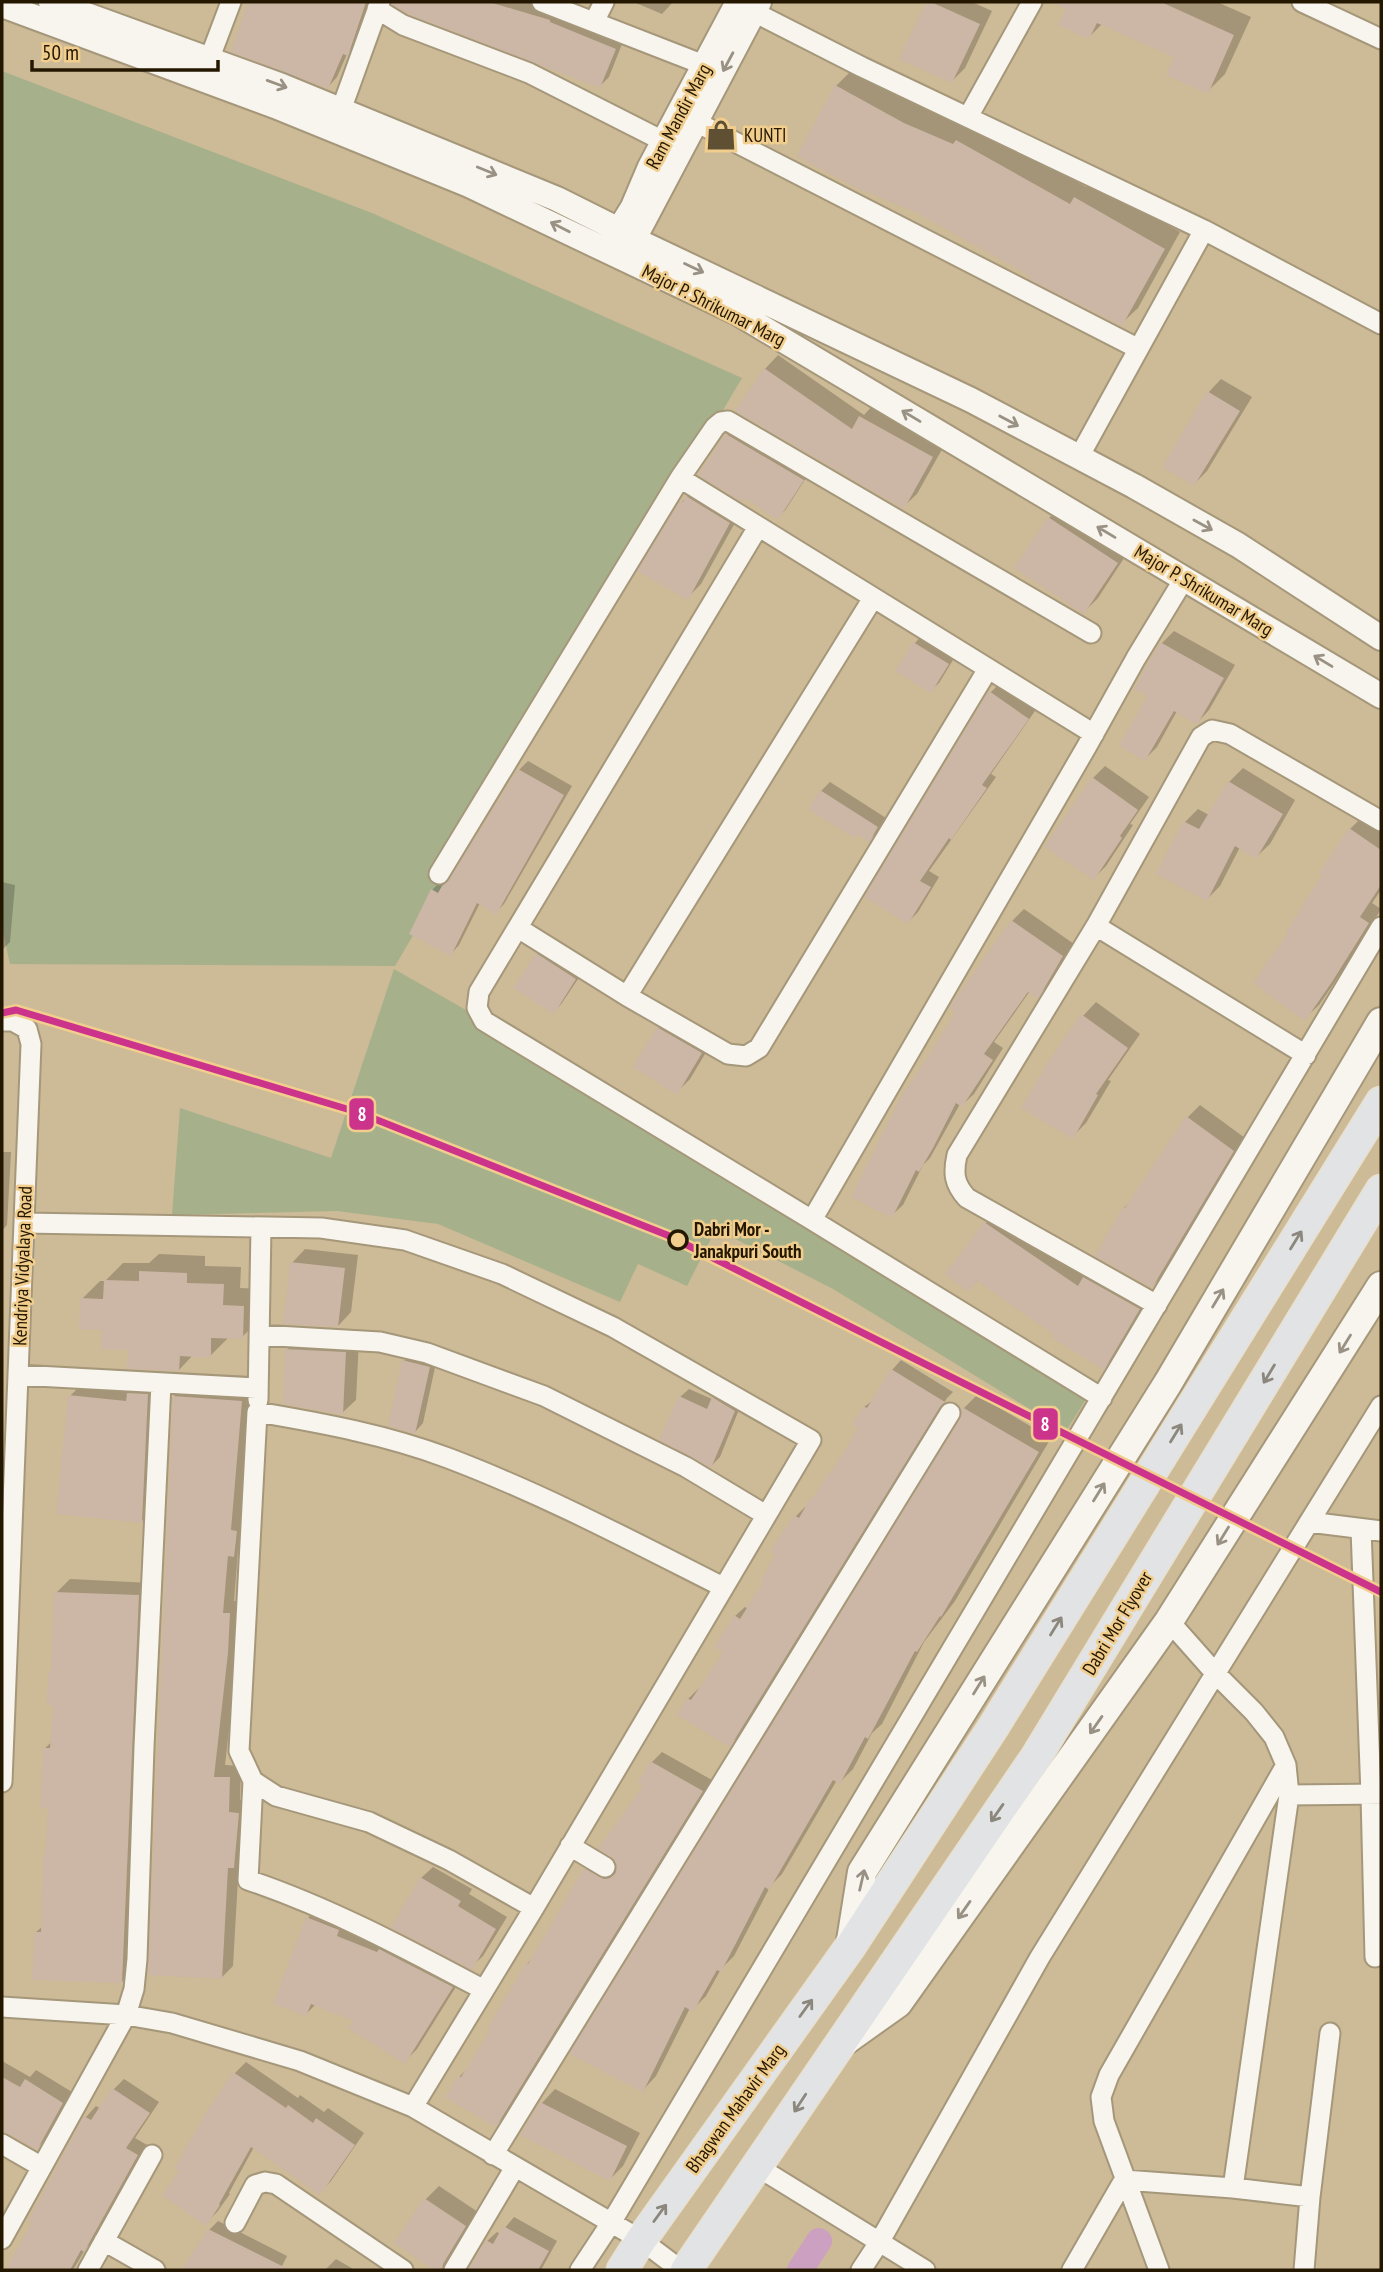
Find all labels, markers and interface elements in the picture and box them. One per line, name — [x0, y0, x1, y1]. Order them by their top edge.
scale bar — [32, 28, 217, 72]
text: 50 m — [42, 39, 79, 66]
one-way arrow — [720, 51, 734, 72]
street label: Ram Mandir Marg — [640, 59, 716, 173]
one-way arrow — [265, 79, 287, 91]
shop icon: KUNTI — [704, 118, 738, 152]
place label: KUNTI — [744, 123, 786, 147]
one-way arrow — [475, 165, 497, 178]
one-way arrow — [550, 220, 570, 234]
street label: Major P. Shrikumar Marg — [638, 259, 790, 351]
one-way arrow — [683, 262, 704, 275]
one-way arrow — [901, 408, 921, 422]
one-way arrow — [999, 414, 1019, 428]
one-way arrow — [1192, 519, 1213, 532]
one-way arrow — [1097, 525, 1117, 539]
street label: Major P. Shrikumar Marg — [1130, 539, 1278, 641]
one-way arrow — [1313, 654, 1333, 668]
line badge: 8 — [348, 1097, 375, 1131]
text: 8 — [357, 1102, 367, 1126]
street label: Kendriya Vidyalaya Road — [7, 1186, 37, 1346]
place label: Dabri Mor - Janakpuri South — [693, 1217, 802, 1263]
marker: Dabri Mor - Janakpuri South — [668, 1230, 688, 1250]
one-way arrow — [1289, 1230, 1303, 1250]
one-way arrow — [1211, 1289, 1225, 1309]
one-way arrow — [1337, 1334, 1352, 1353]
one-way arrow — [1262, 1363, 1276, 1383]
line badge: 8 — [1032, 1407, 1059, 1441]
text: 8 — [1040, 1412, 1050, 1436]
one-way arrow — [1168, 1424, 1183, 1443]
one-way arrow — [1093, 1483, 1107, 1503]
one-way arrow — [1216, 1526, 1230, 1546]
street label: Dabri Mor Flyover — [1077, 1566, 1158, 1679]
one-way arrow — [1049, 1617, 1063, 1637]
one-way arrow — [972, 1676, 986, 1696]
one-way arrow — [1089, 1715, 1103, 1734]
one-way arrow — [990, 1803, 1004, 1822]
one-way arrow — [856, 1869, 869, 1891]
one-way arrow — [957, 1900, 971, 1919]
one-way arrow — [799, 1999, 813, 2018]
street label: Bhagwan Mahavir Marg — [680, 2039, 790, 2177]
one-way arrow — [792, 2093, 807, 2112]
one-way arrow — [652, 2204, 667, 2223]

